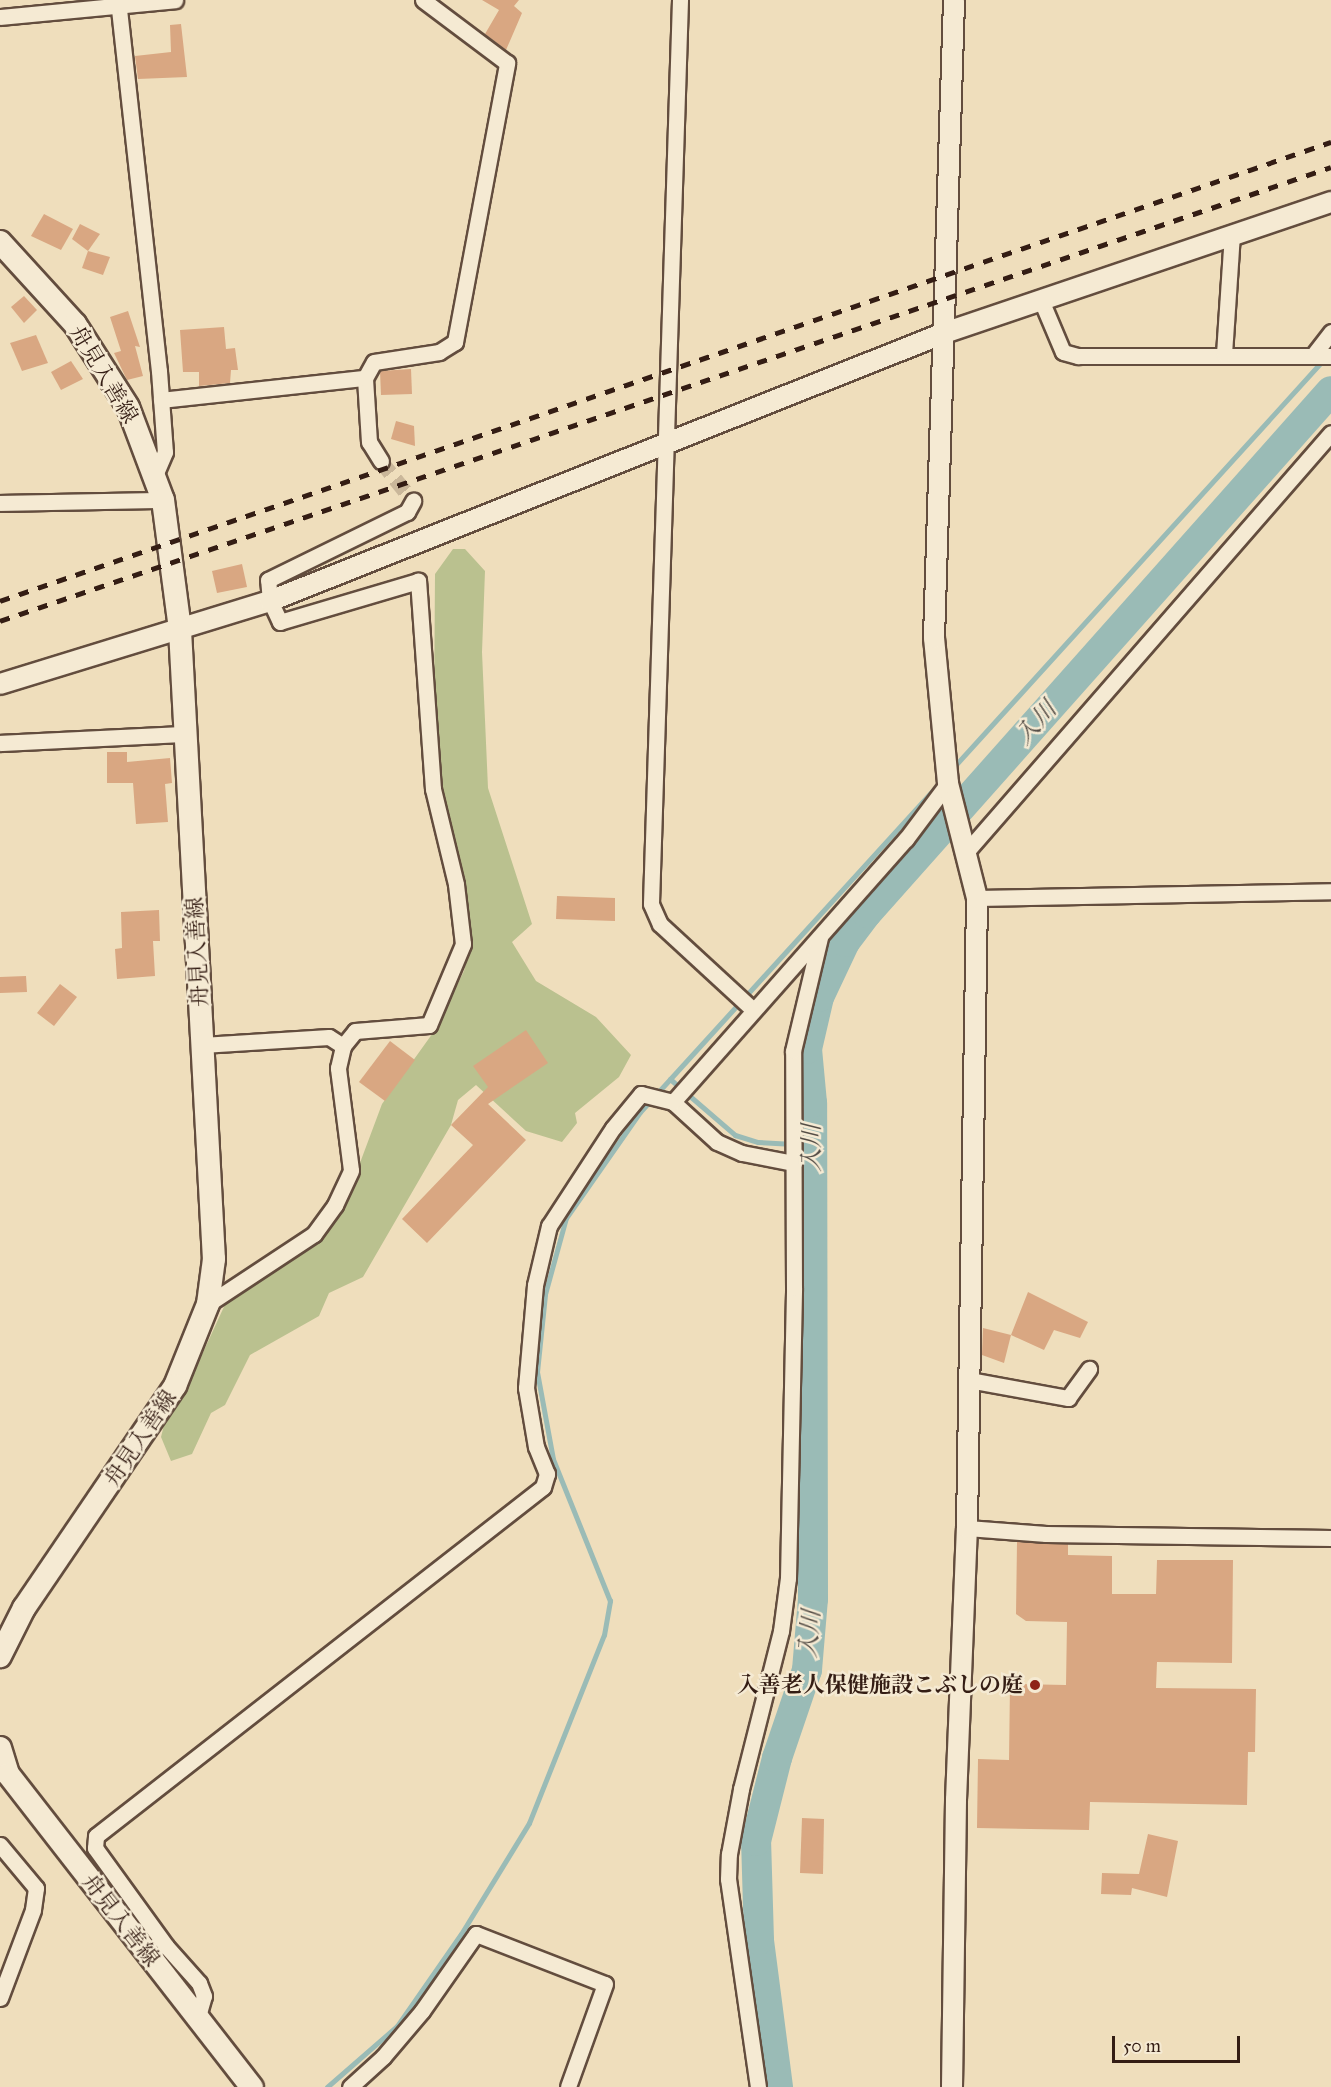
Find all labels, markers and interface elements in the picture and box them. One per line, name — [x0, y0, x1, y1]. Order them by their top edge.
street label: 舟見入善線 — [64, 320, 144, 428]
water label: 入川 — [1009, 696, 1063, 750]
street label: 舟見入善線 — [181, 896, 213, 1008]
water label: 入川 — [798, 1124, 826, 1172]
street label: 舟見入善線 — [98, 1385, 182, 1491]
water label: 入川 — [794, 1609, 826, 1659]
place label: 入善老人保健施設こぶしの庭 — [737, 1672, 1023, 1698]
marker: 入善老人保健施設こぶしの庭 — [1028, 1678, 1042, 1692]
street label: 舟見入善線 — [77, 1869, 165, 1971]
scale bar — [1115, 2024, 1242, 2062]
text: 50 m — [1123, 2035, 1161, 2057]

